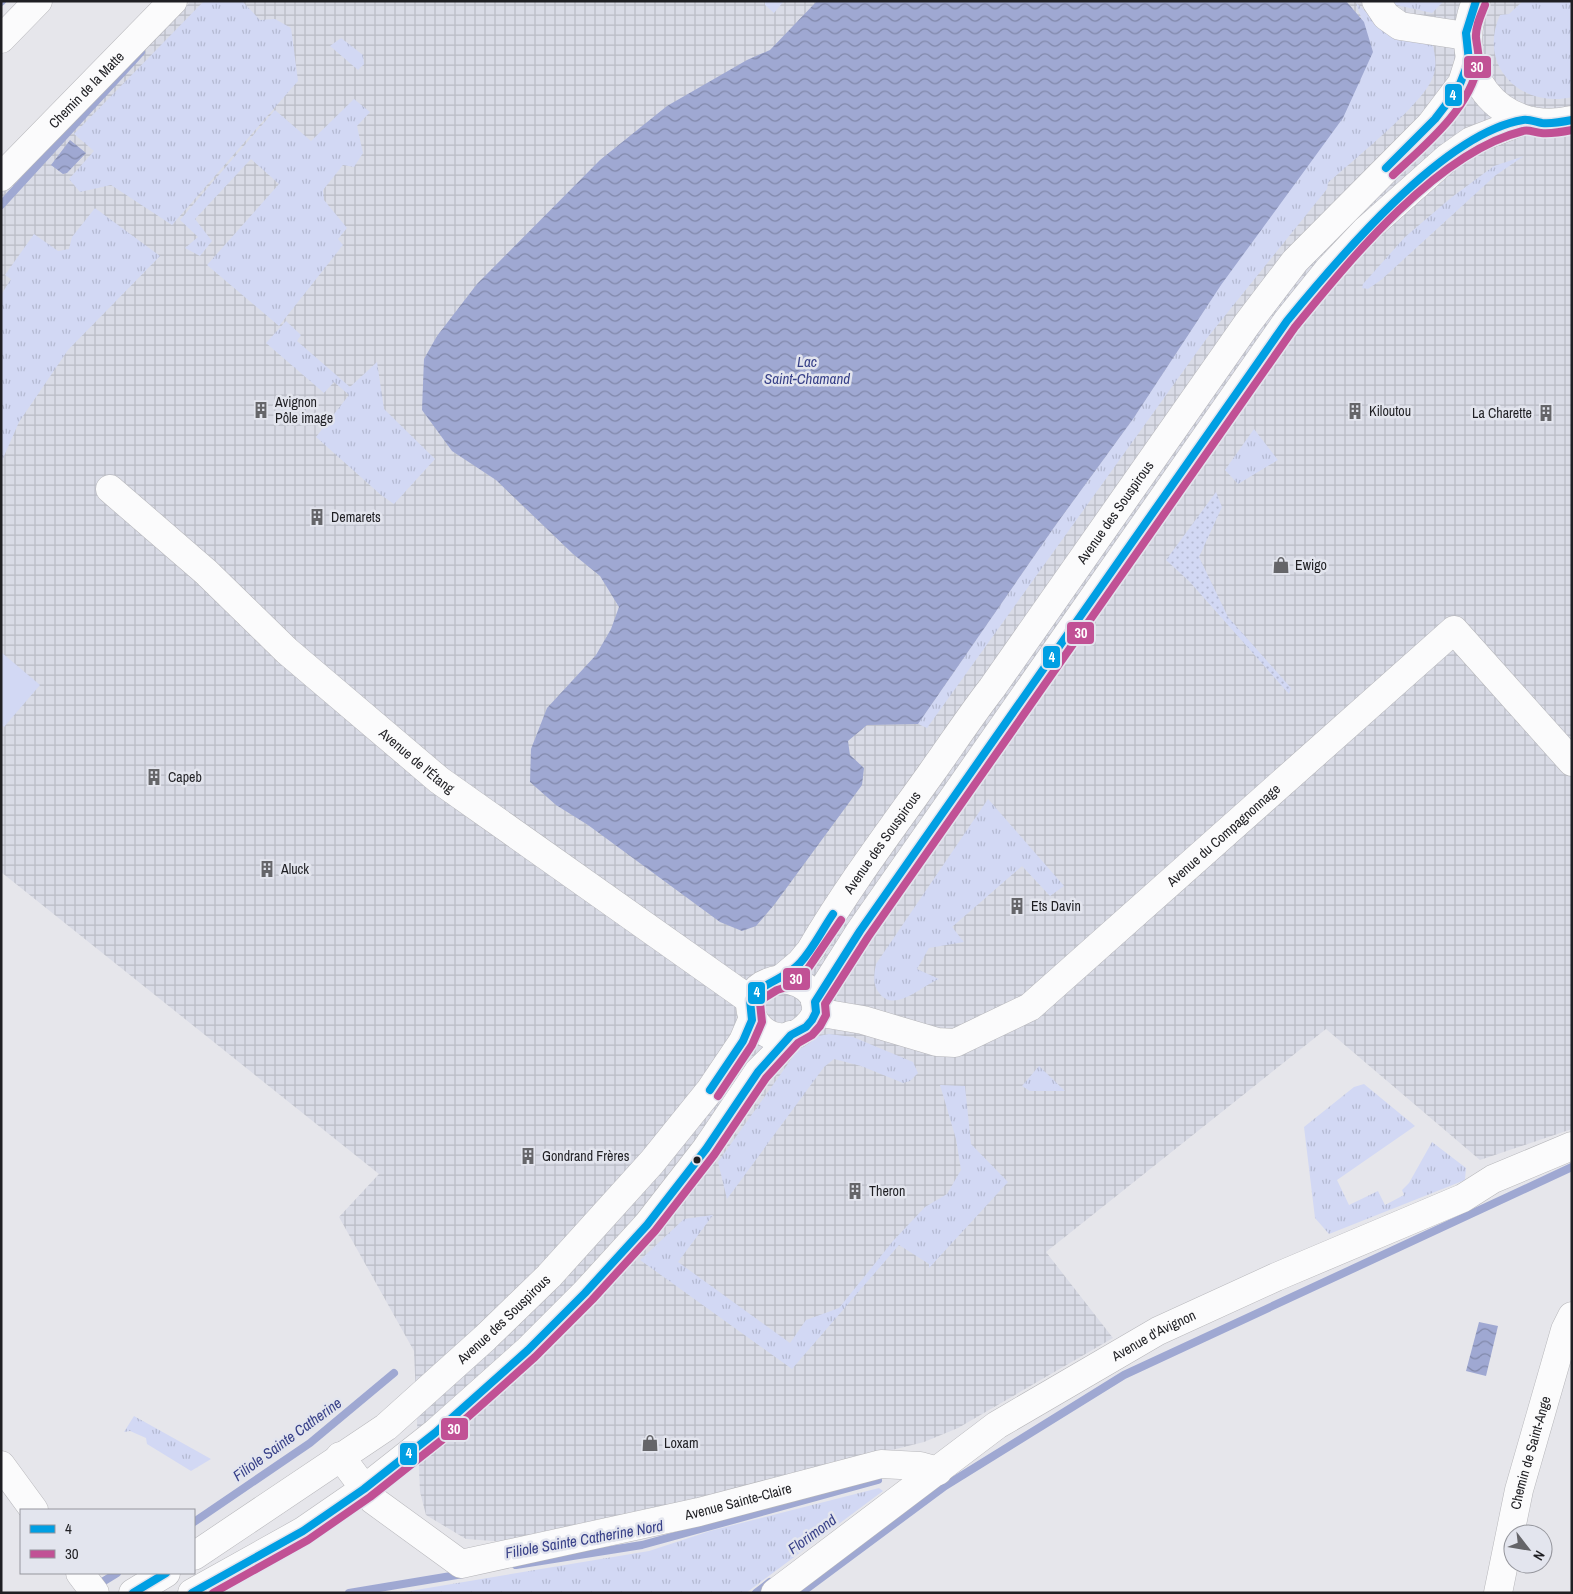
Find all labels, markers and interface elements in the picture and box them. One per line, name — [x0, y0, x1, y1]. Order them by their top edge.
street label: Chemin de la Matte — [45, 48, 128, 132]
line badge: 30 — [1463, 55, 1492, 79]
text: 30 — [1471, 58, 1483, 76]
line badge: 4 — [1444, 83, 1463, 107]
text: 4 — [1450, 86, 1457, 104]
water label: Lac Saint-Chamand — [764, 351, 850, 389]
place label: Avignon Pôle image — [274, 393, 333, 427]
building icon: Avignon Pôle image — [251, 400, 271, 420]
building icon: Kiloutou — [1345, 401, 1365, 421]
place label: Kiloutou — [1369, 402, 1411, 420]
building icon: La Charette — [1536, 403, 1556, 423]
place label: La Charette — [1472, 404, 1532, 422]
street label: Avenue des Souspirous — [1072, 457, 1158, 568]
building icon: Demarets — [307, 507, 327, 527]
place label: Demarets — [331, 508, 381, 526]
shop icon: Ewigo — [1271, 555, 1291, 575]
place label: Ewigo — [1295, 556, 1327, 574]
line badge: 30 — [1066, 621, 1095, 645]
text: 30 — [1075, 624, 1087, 642]
line badge: 4 — [1042, 645, 1061, 669]
text: 4 — [1049, 648, 1056, 666]
street label: Avenue de l'Étang — [375, 723, 459, 798]
building icon: Capeb — [144, 767, 164, 787]
place label: Capeb — [168, 768, 202, 786]
street label: Avenue du Compagnonnage — [1162, 780, 1284, 891]
street label: Avenue des Souspirous — [839, 787, 925, 898]
building icon: Aluck — [257, 859, 277, 879]
place label: Aluck — [280, 860, 309, 878]
building icon: Ets Davin — [1007, 896, 1027, 916]
place label: Ets Davin — [1031, 897, 1081, 915]
line badge: 30 — [782, 967, 811, 991]
text: 30 — [790, 970, 802, 988]
line badge: 4 — [747, 981, 766, 1005]
text: 4 — [754, 983, 761, 1001]
building icon: Gondrand Frères — [518, 1146, 538, 1166]
place label: Gondrand Frères — [542, 1147, 630, 1165]
unlabelled marker — [692, 1155, 702, 1165]
building icon: Theron — [845, 1181, 865, 1201]
place label: Theron — [869, 1182, 905, 1200]
street label: Avenue des Souspirous — [453, 1270, 554, 1368]
street label: Avenue d'Avignon — [1108, 1306, 1199, 1366]
water label: Filiole Sainte Catherine — [228, 1392, 346, 1486]
street label: Chemin de Saint-Ange — [1506, 1394, 1555, 1511]
line badge: 30 — [440, 1417, 469, 1441]
text: 30 — [448, 1420, 460, 1438]
shop icon: Loxam — [640, 1433, 660, 1453]
place label: Loxam — [664, 1434, 698, 1452]
line badge: 4 — [399, 1442, 418, 1466]
text: 4 — [406, 1444, 413, 1462]
street label: Avenue Sainte-Claire — [682, 1479, 794, 1524]
legend — [20, 1509, 195, 1574]
water label: Florimond — [783, 1509, 841, 1559]
water label: Filiole Sainte Catherine Nord — [503, 1515, 665, 1563]
text: 4 — [65, 1518, 72, 1539]
north arrow — [1503, 1524, 1553, 1574]
text: 30 — [65, 1543, 79, 1564]
text: N — [1529, 1548, 1549, 1564]

